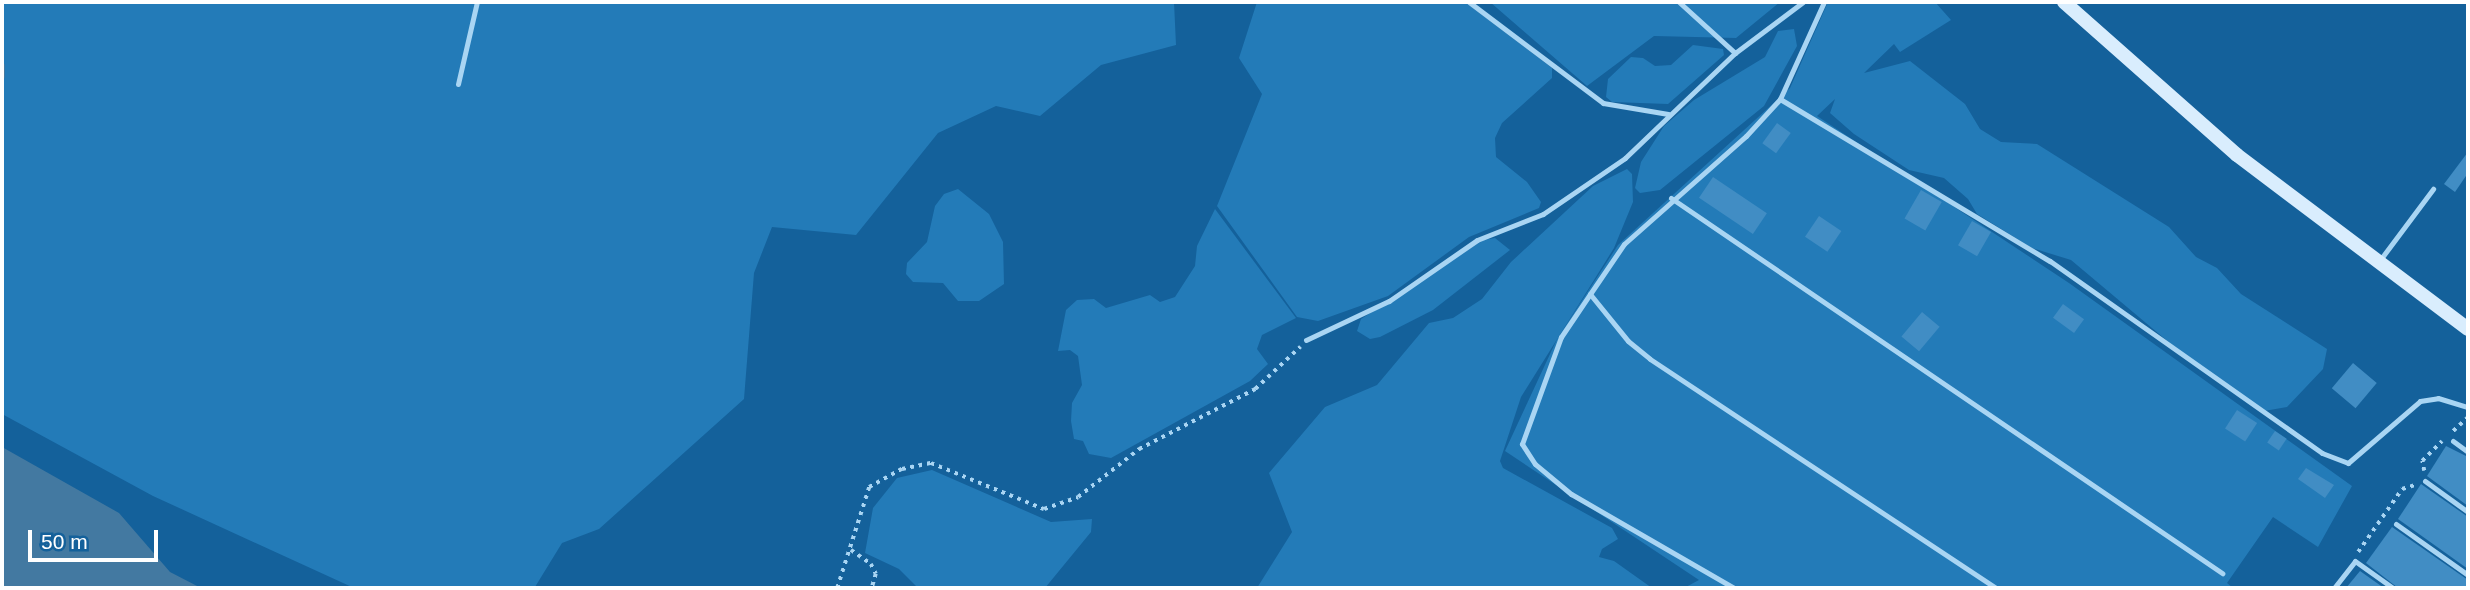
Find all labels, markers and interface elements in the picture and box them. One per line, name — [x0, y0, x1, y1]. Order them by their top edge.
scale bar — [32, 516, 161, 560]
text: 50 m — [41, 530, 88, 553]

